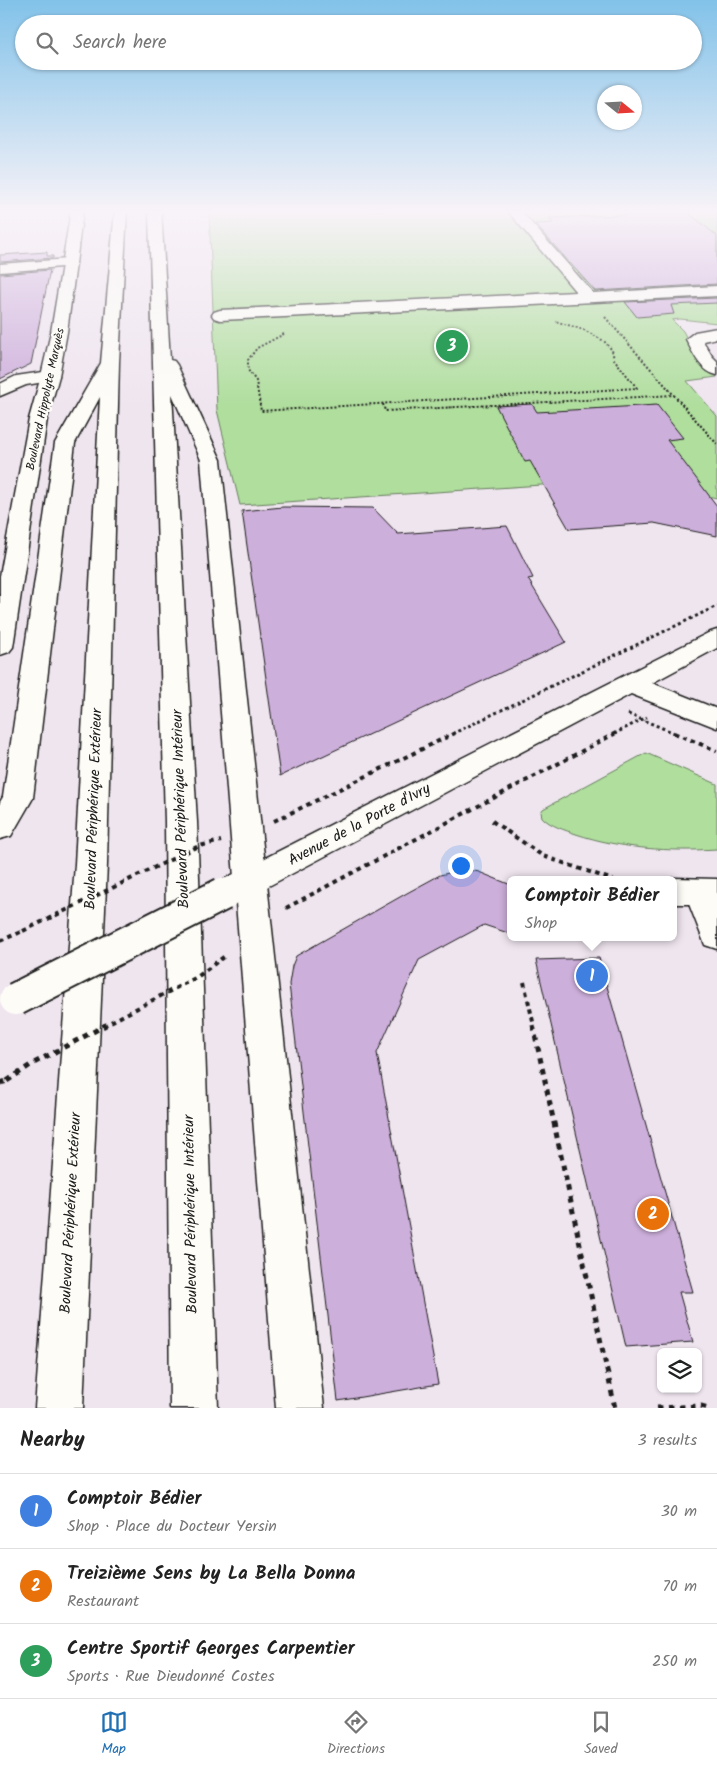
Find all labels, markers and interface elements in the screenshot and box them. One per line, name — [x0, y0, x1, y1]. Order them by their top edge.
search box — [15, 15, 702, 70]
text: Search here — [73, 28, 167, 58]
icon: search — [33, 29, 61, 57]
north arrow — [597, 85, 642, 130]
street label: Boulevard Hippolyte Marquès — [21, 326, 70, 472]
pin: 3 — [436, 327, 468, 365]
street label: Boulevard Périphérique Extérieur — [78, 707, 110, 910]
street label: Boulevard Périphérique Intérieur — [165, 708, 196, 909]
street label: Avenue de la Porte d'Ivry — [284, 777, 436, 873]
your location — [448, 853, 474, 879]
popup — [507, 876, 677, 941]
text: Comptoir Bédier — [525, 881, 659, 911]
text: Shop — [525, 911, 557, 936]
pin: 1 — [576, 957, 608, 995]
street label: Boulevard Périphérique Extérieur — [54, 1111, 88, 1314]
street label: Boulevard Périphérique Intérieur — [177, 1113, 205, 1314]
pin: 2 — [637, 1195, 669, 1233]
map controls — [657, 1348, 702, 1393]
button: layers — [657, 1348, 702, 1393]
text: Nearby — [20, 1424, 85, 1457]
text: 3 results — [638, 1428, 697, 1453]
text: Comptoir Bédier — [67, 1484, 201, 1514]
text: 1 — [34, 1499, 38, 1524]
text: 30 m — [661, 1499, 697, 1524]
text: Shop · Place du Docteur Yersin — [67, 1514, 277, 1539]
text: Treizième Sens by La Bella Donna — [67, 1559, 355, 1589]
text: 2 — [31, 1574, 41, 1599]
text: 70 m — [662, 1574, 697, 1599]
text: Restaurant — [67, 1589, 139, 1614]
text: Centre Sportif Georges Carpentier — [67, 1634, 355, 1664]
text: 3 — [32, 1649, 40, 1674]
text: 250 m — [652, 1649, 697, 1674]
text: Sports · Rue Dieudonné Costes — [67, 1664, 275, 1689]
tab: Map — [100, 1708, 128, 1760]
tab: Directions — [327, 1708, 385, 1760]
tab: Saved — [584, 1708, 617, 1760]

